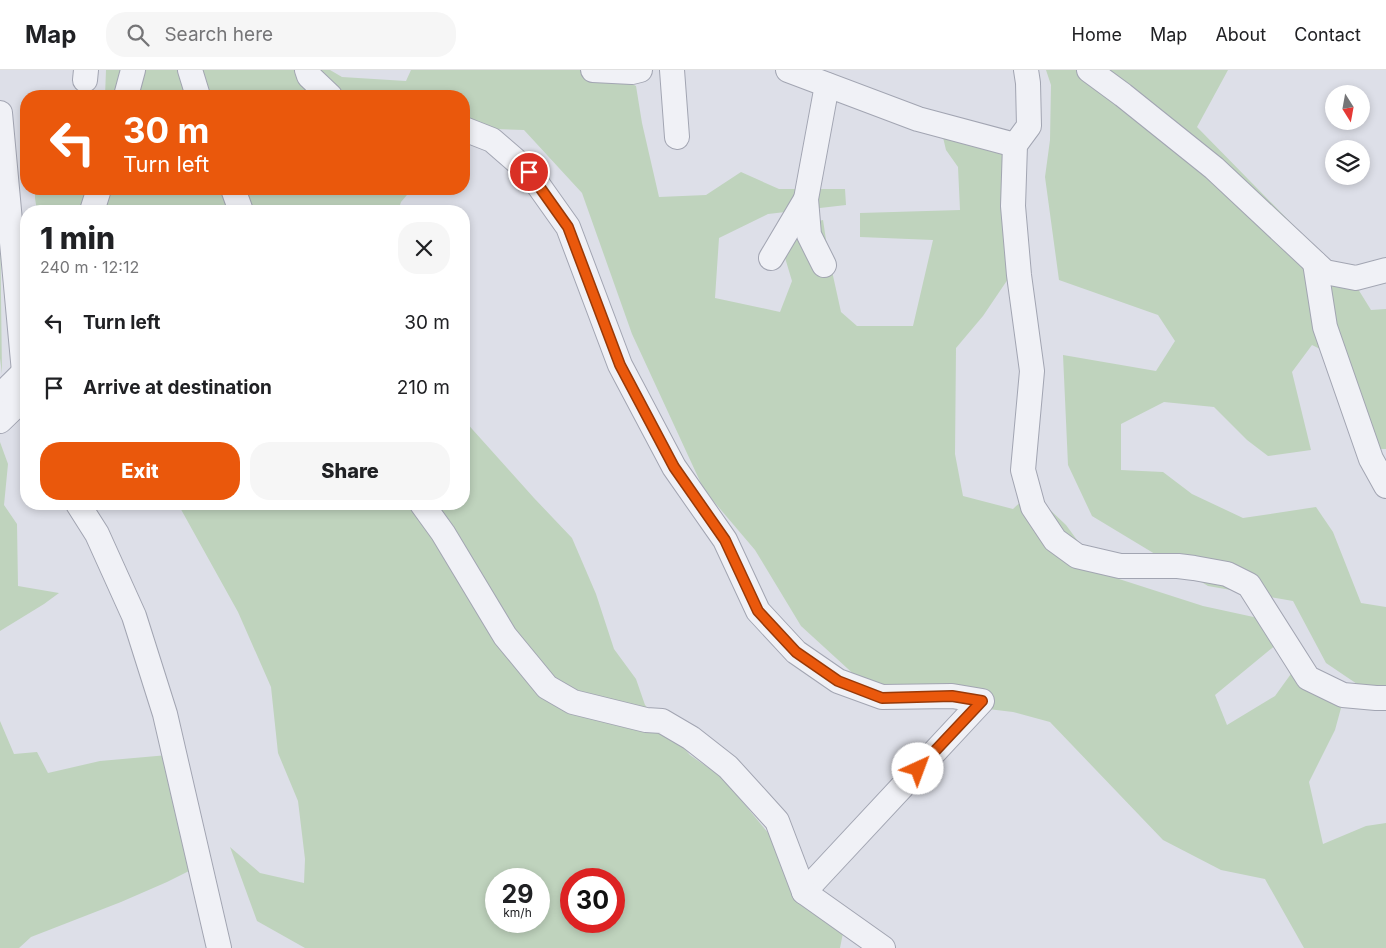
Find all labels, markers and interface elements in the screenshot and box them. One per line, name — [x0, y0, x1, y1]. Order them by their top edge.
search box — [106, 12, 456, 57]
text: Map — [25, 20, 76, 49]
icon: search — [124, 21, 152, 49]
text: Search here — [164, 23, 273, 46]
text: Home — [1072, 24, 1122, 45]
text: Map — [1150, 24, 1187, 45]
text: About — [1215, 24, 1266, 45]
text: Contact — [1294, 24, 1361, 45]
north arrow — [1325, 85, 1370, 130]
map controls — [1325, 85, 1370, 185]
text: 30 m — [123, 109, 209, 151]
icon: left — [40, 110, 105, 175]
button: layers — [1325, 140, 1370, 185]
text: Turn left — [123, 151, 209, 177]
pin — [508, 151, 550, 193]
icon: arrive — [515, 158, 543, 186]
text: 1 min — [40, 220, 115, 256]
button: close — [398, 222, 450, 274]
text: 240 m · 12:12 — [40, 257, 139, 277]
icon: left — [40, 309, 68, 337]
text: Turn left — [83, 311, 161, 334]
text: 30 m — [404, 311, 450, 334]
icon: arrive — [40, 374, 68, 402]
text: Arrive at destination — [83, 376, 272, 399]
text: 210 m — [397, 376, 450, 399]
button: Exit — [40, 442, 240, 500]
button: Share — [250, 442, 450, 500]
position arrow — [891, 742, 943, 794]
speed limit sign: 30 — [560, 868, 625, 933]
text: 29 — [502, 879, 533, 909]
text: km/h — [503, 905, 532, 920]

